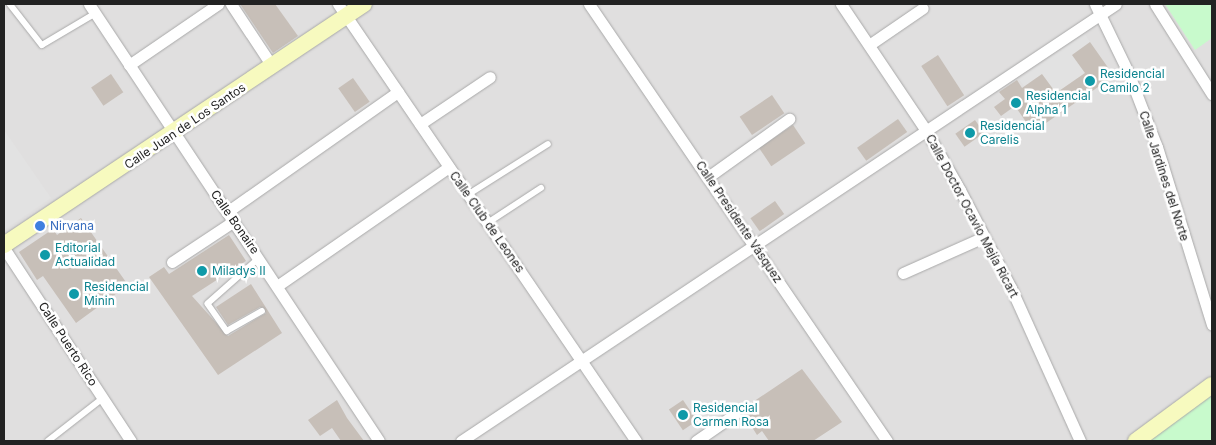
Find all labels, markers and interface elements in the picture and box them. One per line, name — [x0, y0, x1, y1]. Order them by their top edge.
place label: Residencial Camilo 2 — [1100, 67, 1165, 95]
marker: Residencial Camilo 2 — [1084, 75, 1096, 87]
street label: Calle Juan de Los Santos — [122, 80, 248, 172]
place label: Residencial Alpha 1 — [1026, 89, 1091, 117]
marker: Residencial Alpha 1 — [1010, 97, 1022, 109]
street label: Calle Jardines del Norte — [1136, 109, 1192, 243]
place label: Residencial Carelis — [980, 119, 1045, 147]
marker: Residencial Carelis — [964, 127, 976, 139]
street label: Calle Doctor Ocavio Mejía Ricart — [923, 132, 1021, 300]
street label: Calle Presidente Vásquez — [693, 158, 785, 286]
street label: Calle Club de Leones — [447, 169, 527, 275]
street label: Calle Bonaire — [208, 187, 262, 257]
place label: Nirvana — [50, 219, 94, 233]
marker: Nirvana — [34, 220, 46, 232]
place label: Editorial Actualidad — [55, 241, 115, 269]
marker: Editorial Actualidad — [39, 249, 51, 261]
place label: Miladys II — [212, 264, 266, 278]
marker: Miladys II — [196, 265, 208, 277]
place label: Residencial Minin — [84, 280, 149, 308]
marker: Residencial Minin — [68, 288, 80, 300]
street label: Calle Puerto Rico — [35, 299, 101, 389]
place label: Residencial Carmen Rosa — [693, 401, 769, 429]
marker: Residencial Carmen Rosa — [677, 409, 689, 421]

